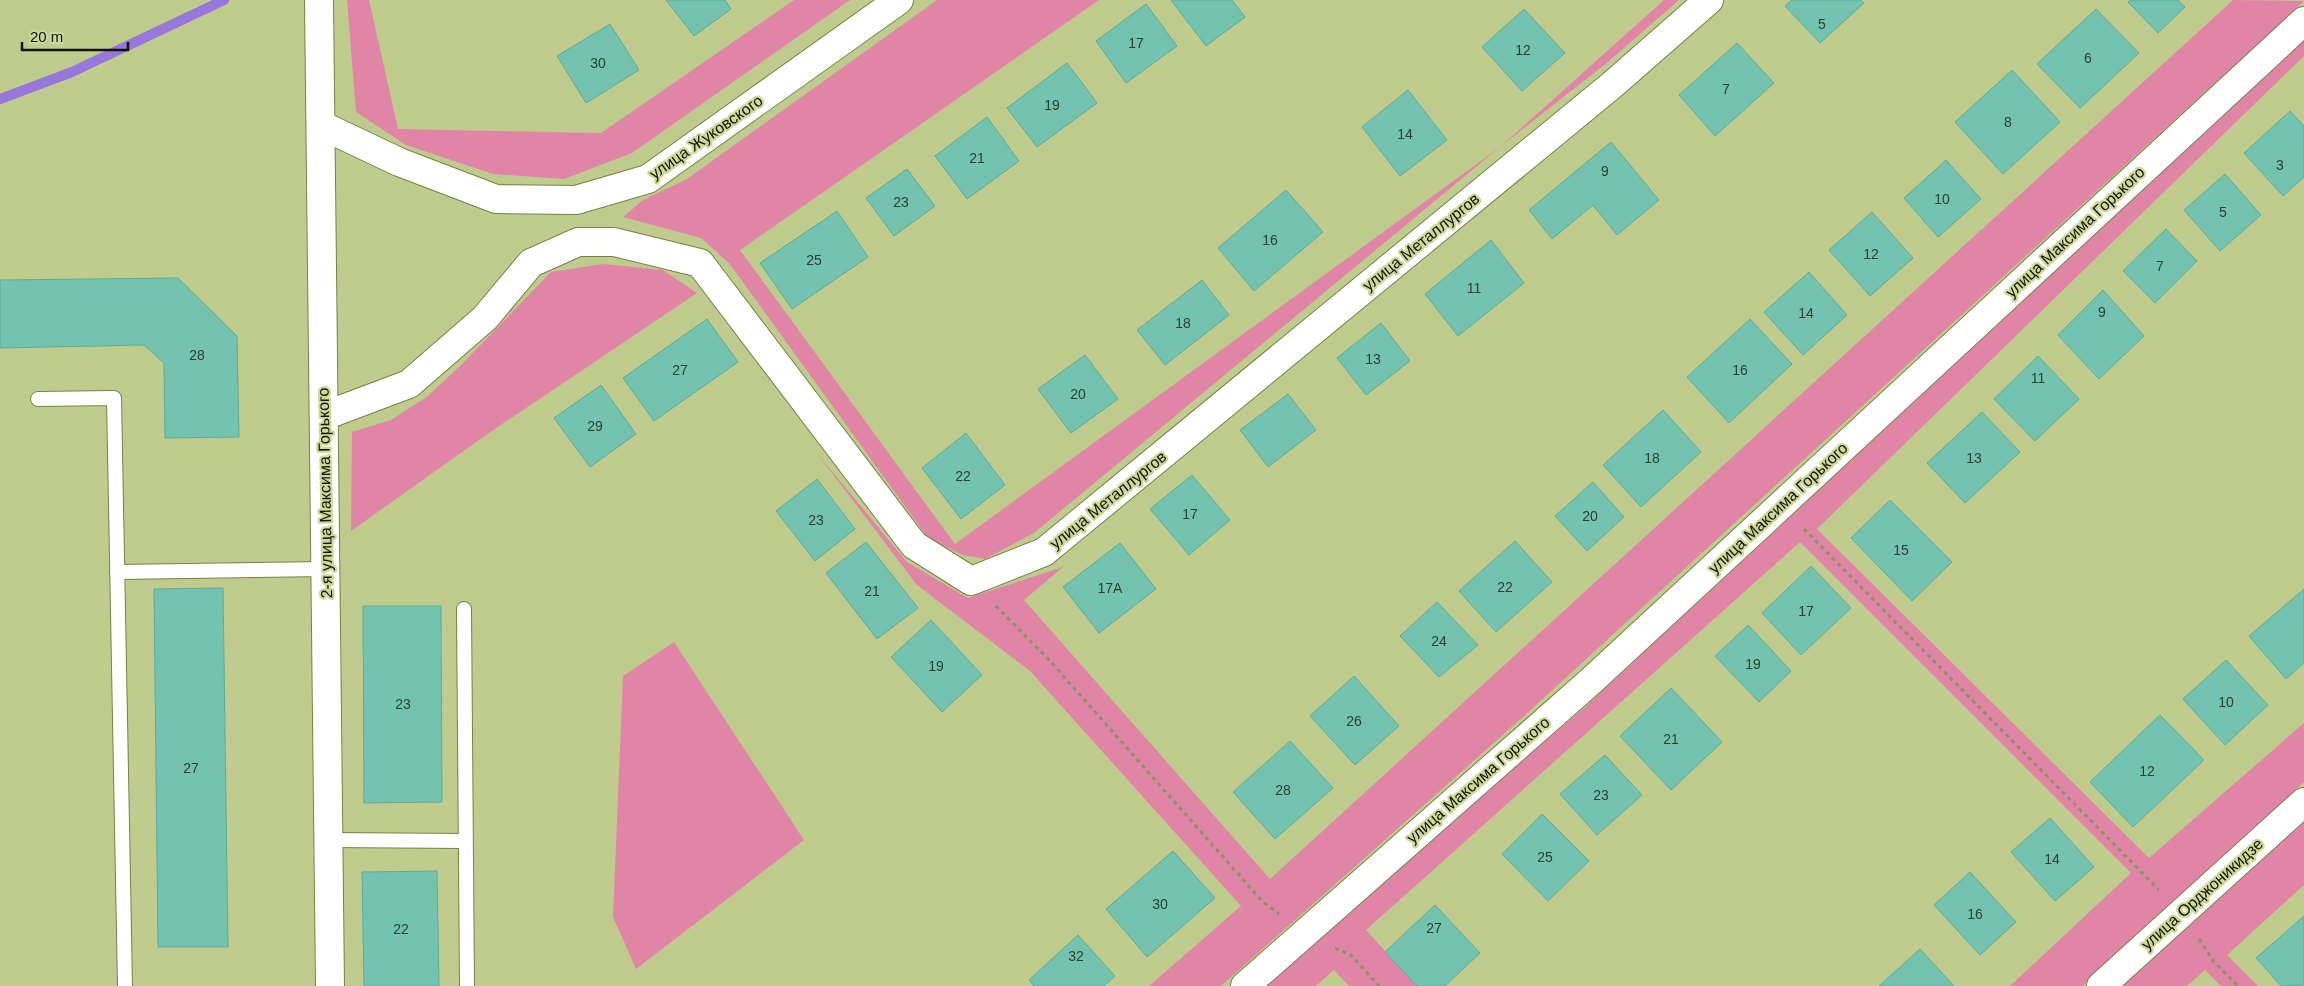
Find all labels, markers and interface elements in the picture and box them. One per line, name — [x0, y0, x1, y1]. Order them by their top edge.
house number: 5 — [1818, 16, 1826, 32]
scale bar — [22, 20, 129, 52]
text: 20 m — [30, 28, 63, 45]
house number: 17 — [1128, 35, 1144, 51]
house number: 12 — [1515, 42, 1531, 58]
house number: 6 — [2084, 50, 2092, 66]
house number: 30 — [590, 55, 606, 71]
house number: 7 — [1722, 81, 1730, 97]
street label: улица Жуковского — [646, 92, 766, 182]
house number: 19 — [1044, 97, 1060, 113]
house number: 8 — [2004, 114, 2012, 130]
house number: 14 — [1397, 126, 1413, 142]
house number: 21 — [969, 150, 985, 166]
house number: 3 — [2276, 157, 2284, 173]
house number: 9 — [1601, 163, 1609, 179]
street label: улица Максима Горького — [2002, 163, 2148, 301]
street label: улица Металлургов — [1359, 190, 1483, 294]
house number: 10 — [1934, 191, 1950, 207]
house number: 23 — [893, 194, 909, 210]
house number: 5 — [2219, 204, 2227, 220]
house number: 16 — [1262, 232, 1278, 248]
house number: 12 — [1863, 246, 1879, 262]
house number: 25 — [806, 252, 822, 268]
house number: 7 — [2156, 258, 2164, 274]
house number: 11 — [1467, 280, 1481, 296]
house number: 9 — [2098, 304, 2106, 320]
house number: 14 — [1798, 305, 1814, 321]
house number: 18 — [1175, 315, 1191, 331]
house number: 28 — [189, 347, 205, 363]
house number: 13 — [1365, 351, 1381, 367]
house number: 27 — [672, 362, 688, 378]
house number: 16 — [1732, 362, 1748, 378]
house number: 11 — [2031, 370, 2045, 386]
house number: 20 — [1070, 386, 1086, 402]
street label: 2-я улица Максима Горького — [315, 387, 335, 599]
house number: 29 — [587, 418, 603, 434]
street label: улица Максима Горького — [1705, 439, 1851, 577]
street label: улица Металлургов — [1046, 448, 1170, 552]
house number: 18 — [1644, 450, 1660, 466]
house number: 13 — [1966, 450, 1982, 466]
house number: 22 — [955, 468, 971, 484]
house number: 17 — [1182, 506, 1198, 522]
house number: 20 — [1582, 508, 1598, 524]
house number: 23 — [808, 512, 824, 528]
house number: 15 — [1893, 542, 1909, 558]
house number: 22 — [1497, 579, 1513, 595]
house number: 17А — [1098, 580, 1123, 596]
house number: 21 — [864, 583, 880, 599]
house number: 17 — [1798, 603, 1814, 619]
house number: 24 — [1431, 633, 1447, 649]
house number: 19 — [1745, 656, 1761, 672]
house number: 19 — [928, 658, 944, 674]
house number: 10 — [2218, 694, 2234, 710]
house number: 23 — [395, 696, 411, 712]
house number: 26 — [1346, 713, 1362, 729]
street label: улица Максима Горького — [1403, 713, 1553, 847]
house number: 21 — [1663, 731, 1679, 747]
house number: 27 — [183, 760, 199, 776]
house number: 12 — [2139, 763, 2155, 779]
house number: 28 — [1275, 782, 1291, 798]
house number: 23 — [1593, 787, 1609, 803]
street label: улица Орджоникидзе — [2138, 835, 2266, 953]
house number: 25 — [1537, 849, 1553, 865]
house number: 14 — [2044, 851, 2060, 867]
house number: 30 — [1152, 896, 1168, 912]
house number: 16 — [1967, 906, 1983, 922]
house number: 27 — [1426, 920, 1442, 936]
house number: 22 — [393, 921, 409, 937]
house number: 32 — [1068, 948, 1084, 964]

